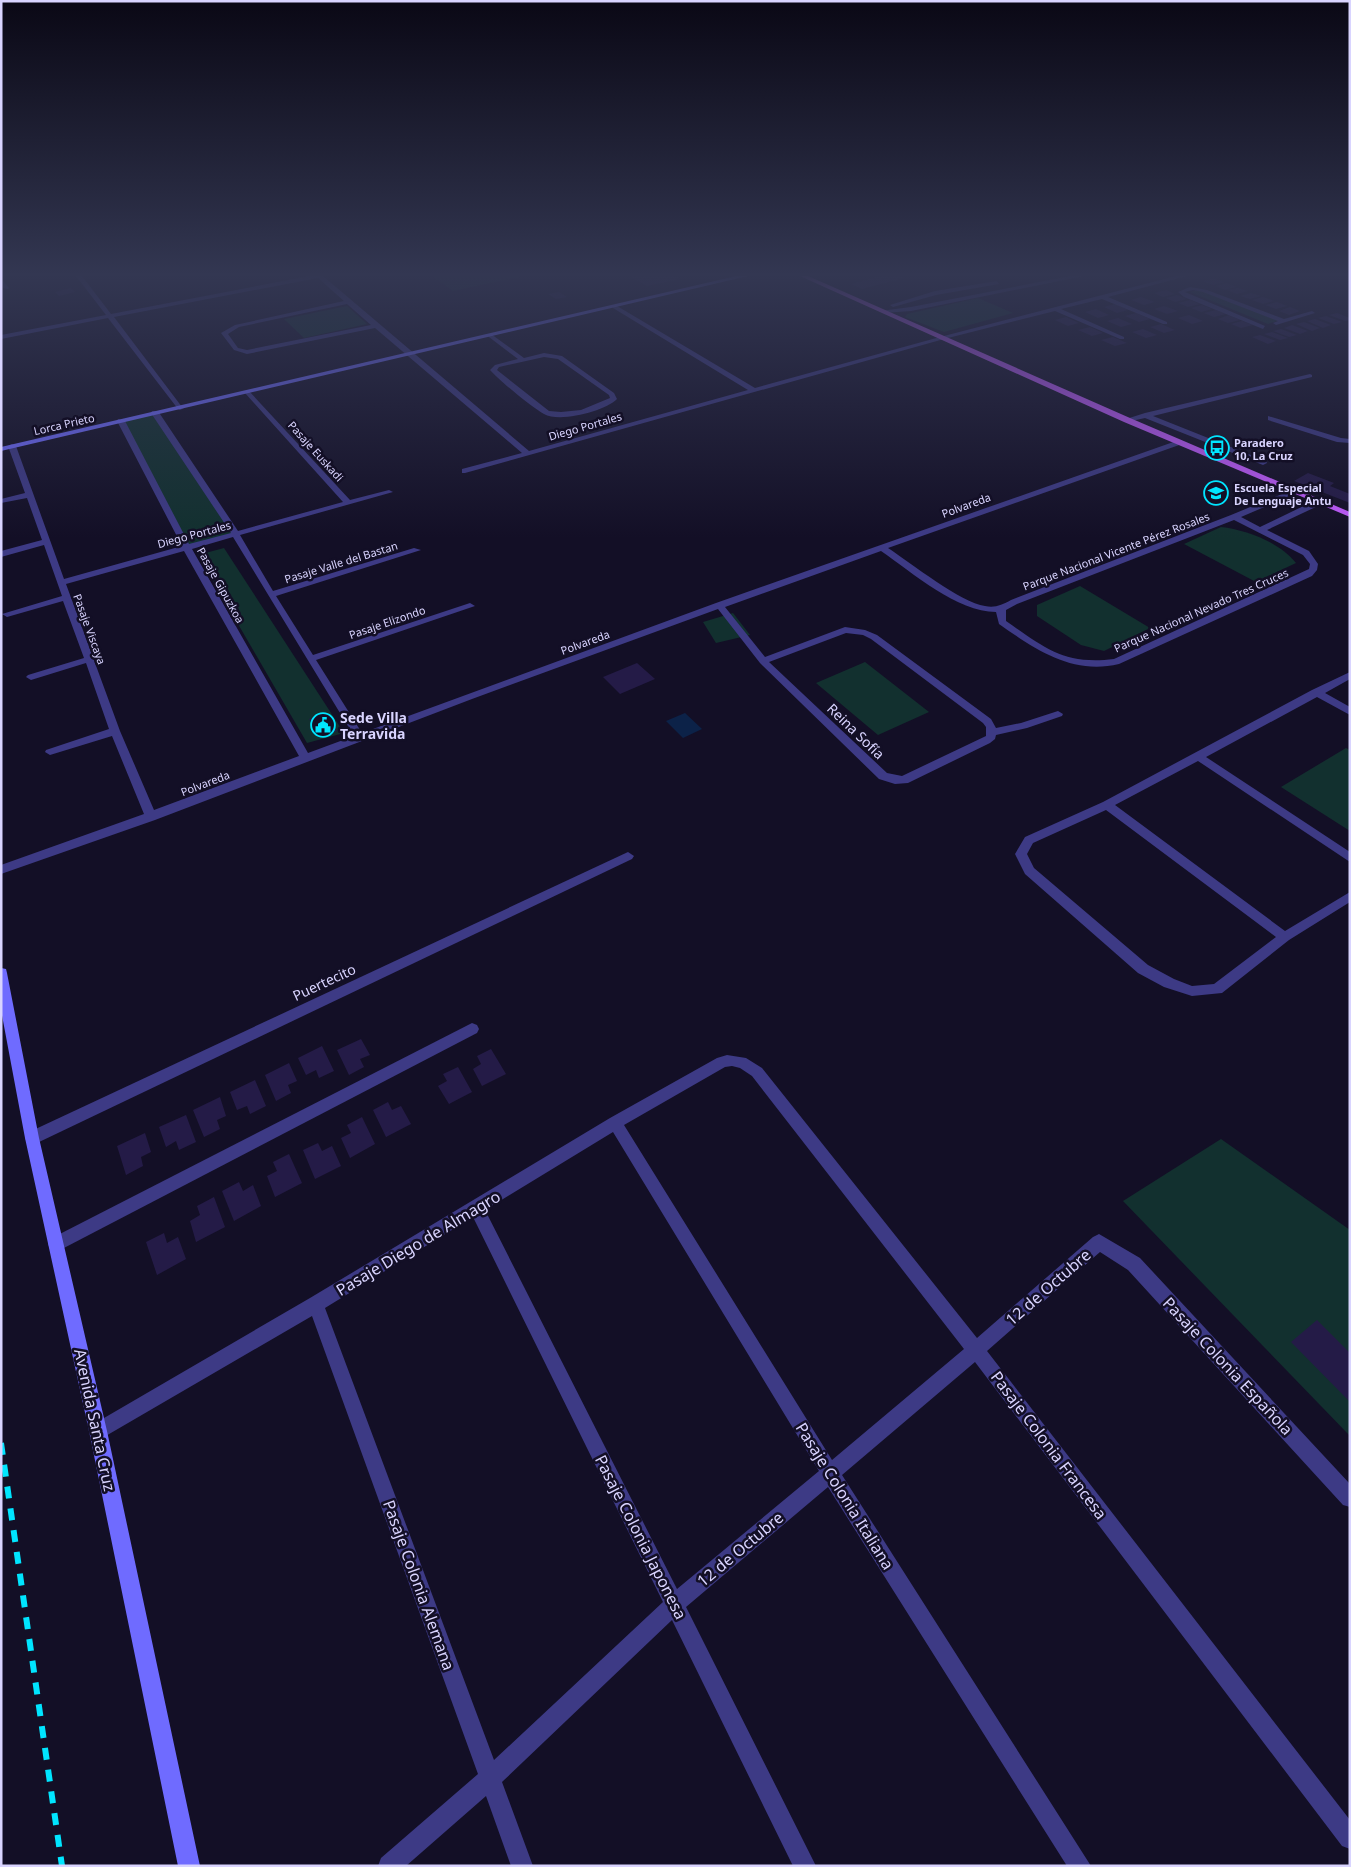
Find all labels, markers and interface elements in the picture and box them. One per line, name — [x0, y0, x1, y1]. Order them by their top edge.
street label: Diego Portales — [547, 408, 623, 444]
street label: Lorca Prieto — [32, 410, 96, 438]
street label: Pasaje Euskadi — [285, 418, 347, 484]
bus stop icon: Paradero 10, La Cruz — [1204, 435, 1230, 461]
place label: Paradero 10, La Cruz — [1234, 435, 1293, 463]
school or university icon: Escuela Especial De Lenguaje Antu — [1203, 480, 1229, 506]
place label: Escuela Especial De Lenguaje Antu — [1234, 480, 1331, 508]
street label: Polvareda — [939, 489, 993, 521]
street label: Parque Nacional Vicente Pérez Rosales — [1020, 508, 1212, 594]
street label: Diego Portales — [156, 517, 232, 551]
street label: Pasaje Valle del Bastan — [283, 538, 399, 586]
street label: Pasaje Gipuzkoa — [194, 544, 248, 626]
street label: Parque Nacional Nevado Tres Cruces — [1111, 565, 1291, 655]
street label: Pasaje Viscaya — [70, 592, 110, 666]
street label: Pasaje Elizondo — [347, 602, 428, 642]
street label: Polvareda — [558, 626, 612, 658]
street label: Reina Sofía — [823, 699, 889, 763]
place label: Sede Villa Terravida — [340, 708, 407, 743]
public building icon: Sede Villa Terravida — [310, 712, 336, 738]
street label: Polvareda — [178, 767, 232, 799]
street label: Puertecito — [289, 959, 359, 1005]
street label: Pasaje Diego de Almagro — [332, 1185, 504, 1301]
street label: 12 de Octubre — [1001, 1244, 1095, 1330]
street label: Pasaje Colonia Española — [1158, 1292, 1298, 1440]
street label: Avenida Santa Cruz — [69, 1347, 121, 1493]
street label: Pasaje Colonia Francesa — [986, 1366, 1112, 1524]
street label: Pasaje Colonia Italiana — [791, 1418, 899, 1574]
street label: Pasaje Colonia Japonesa — [590, 1451, 692, 1623]
street label: Pasaje Colonia Alemana — [378, 1497, 460, 1673]
street label: 12 de Octubre — [692, 1506, 788, 1592]

